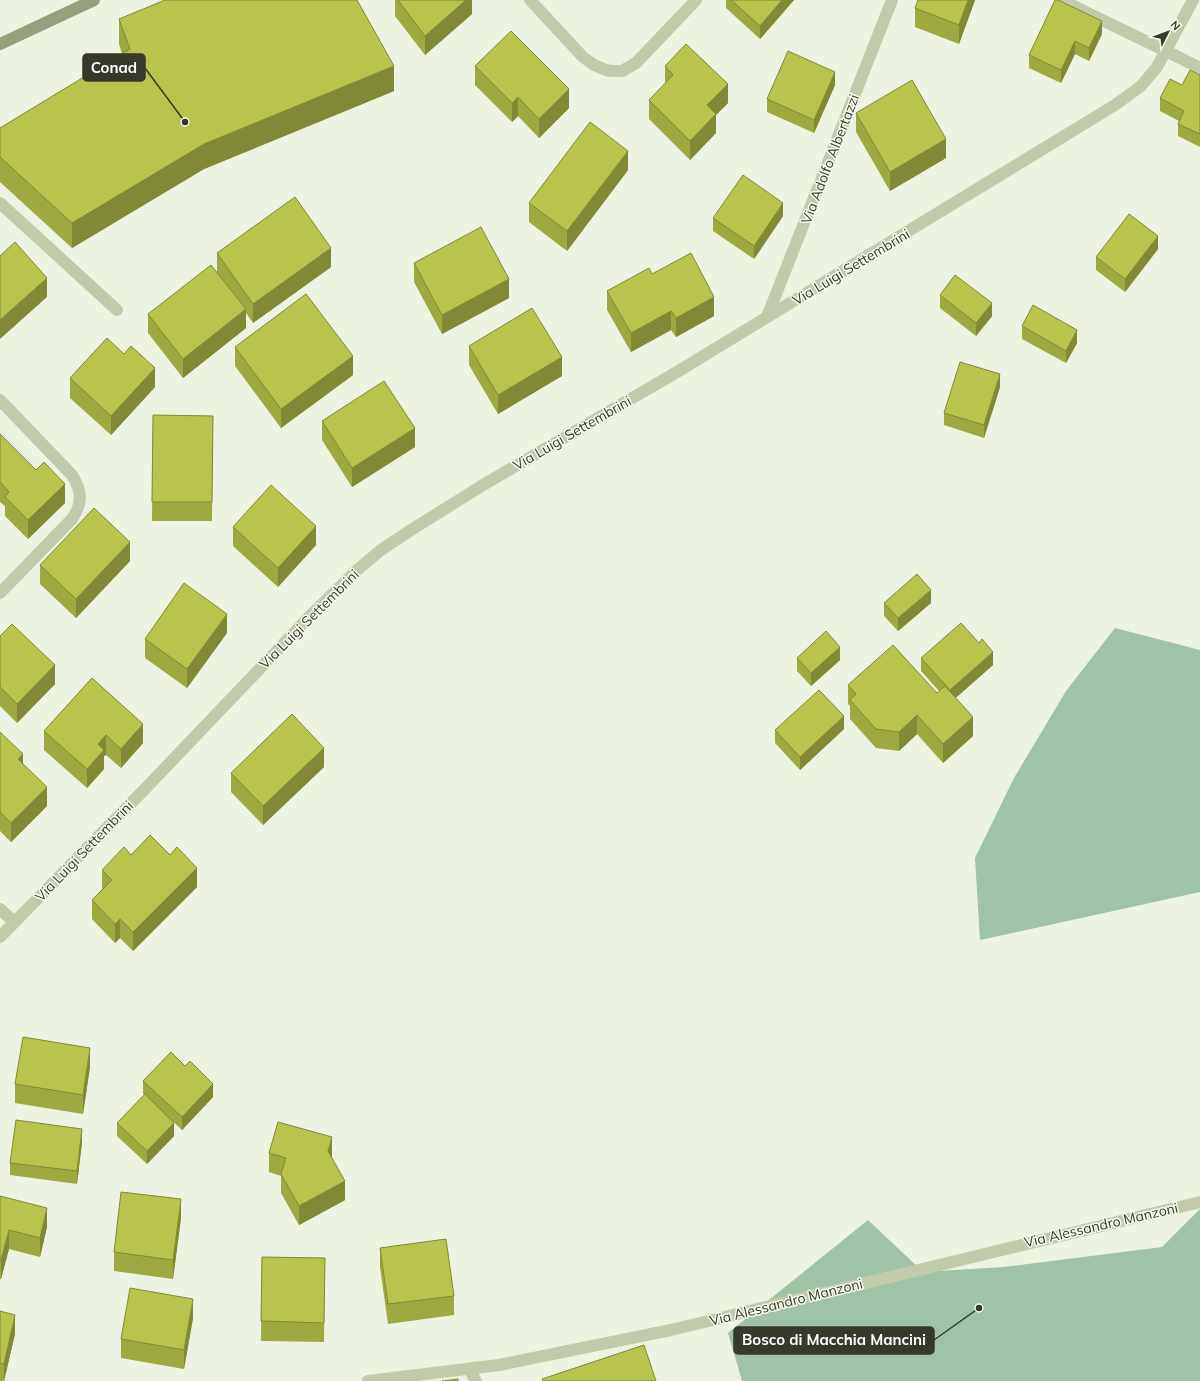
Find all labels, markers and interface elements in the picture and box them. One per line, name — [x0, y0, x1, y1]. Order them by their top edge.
north arrow — [1148, 12, 1188, 52]
text: N — [1167, 18, 1183, 33]
callout: Conad — [83, 54, 145, 81]
text: Conad — [91, 58, 137, 77]
street label: Via Adolfo Albertazzi — [797, 92, 863, 226]
street label: Via Luigi Settembrini — [789, 225, 913, 309]
street label: Via Luigi Settembrini — [510, 392, 634, 474]
street label: Via Luigi Settembrini — [255, 565, 363, 673]
street label: Via Luigi Settembrini — [31, 797, 137, 905]
street label: Via Alessandro Manzoni — [1022, 1199, 1180, 1251]
street label: Via Alessandro Manzoni — [708, 1274, 864, 1330]
callout: Bosco di Macchia Mancini — [734, 1327, 934, 1354]
text: Bosco di Macchia Mancini — [742, 1330, 926, 1349]

